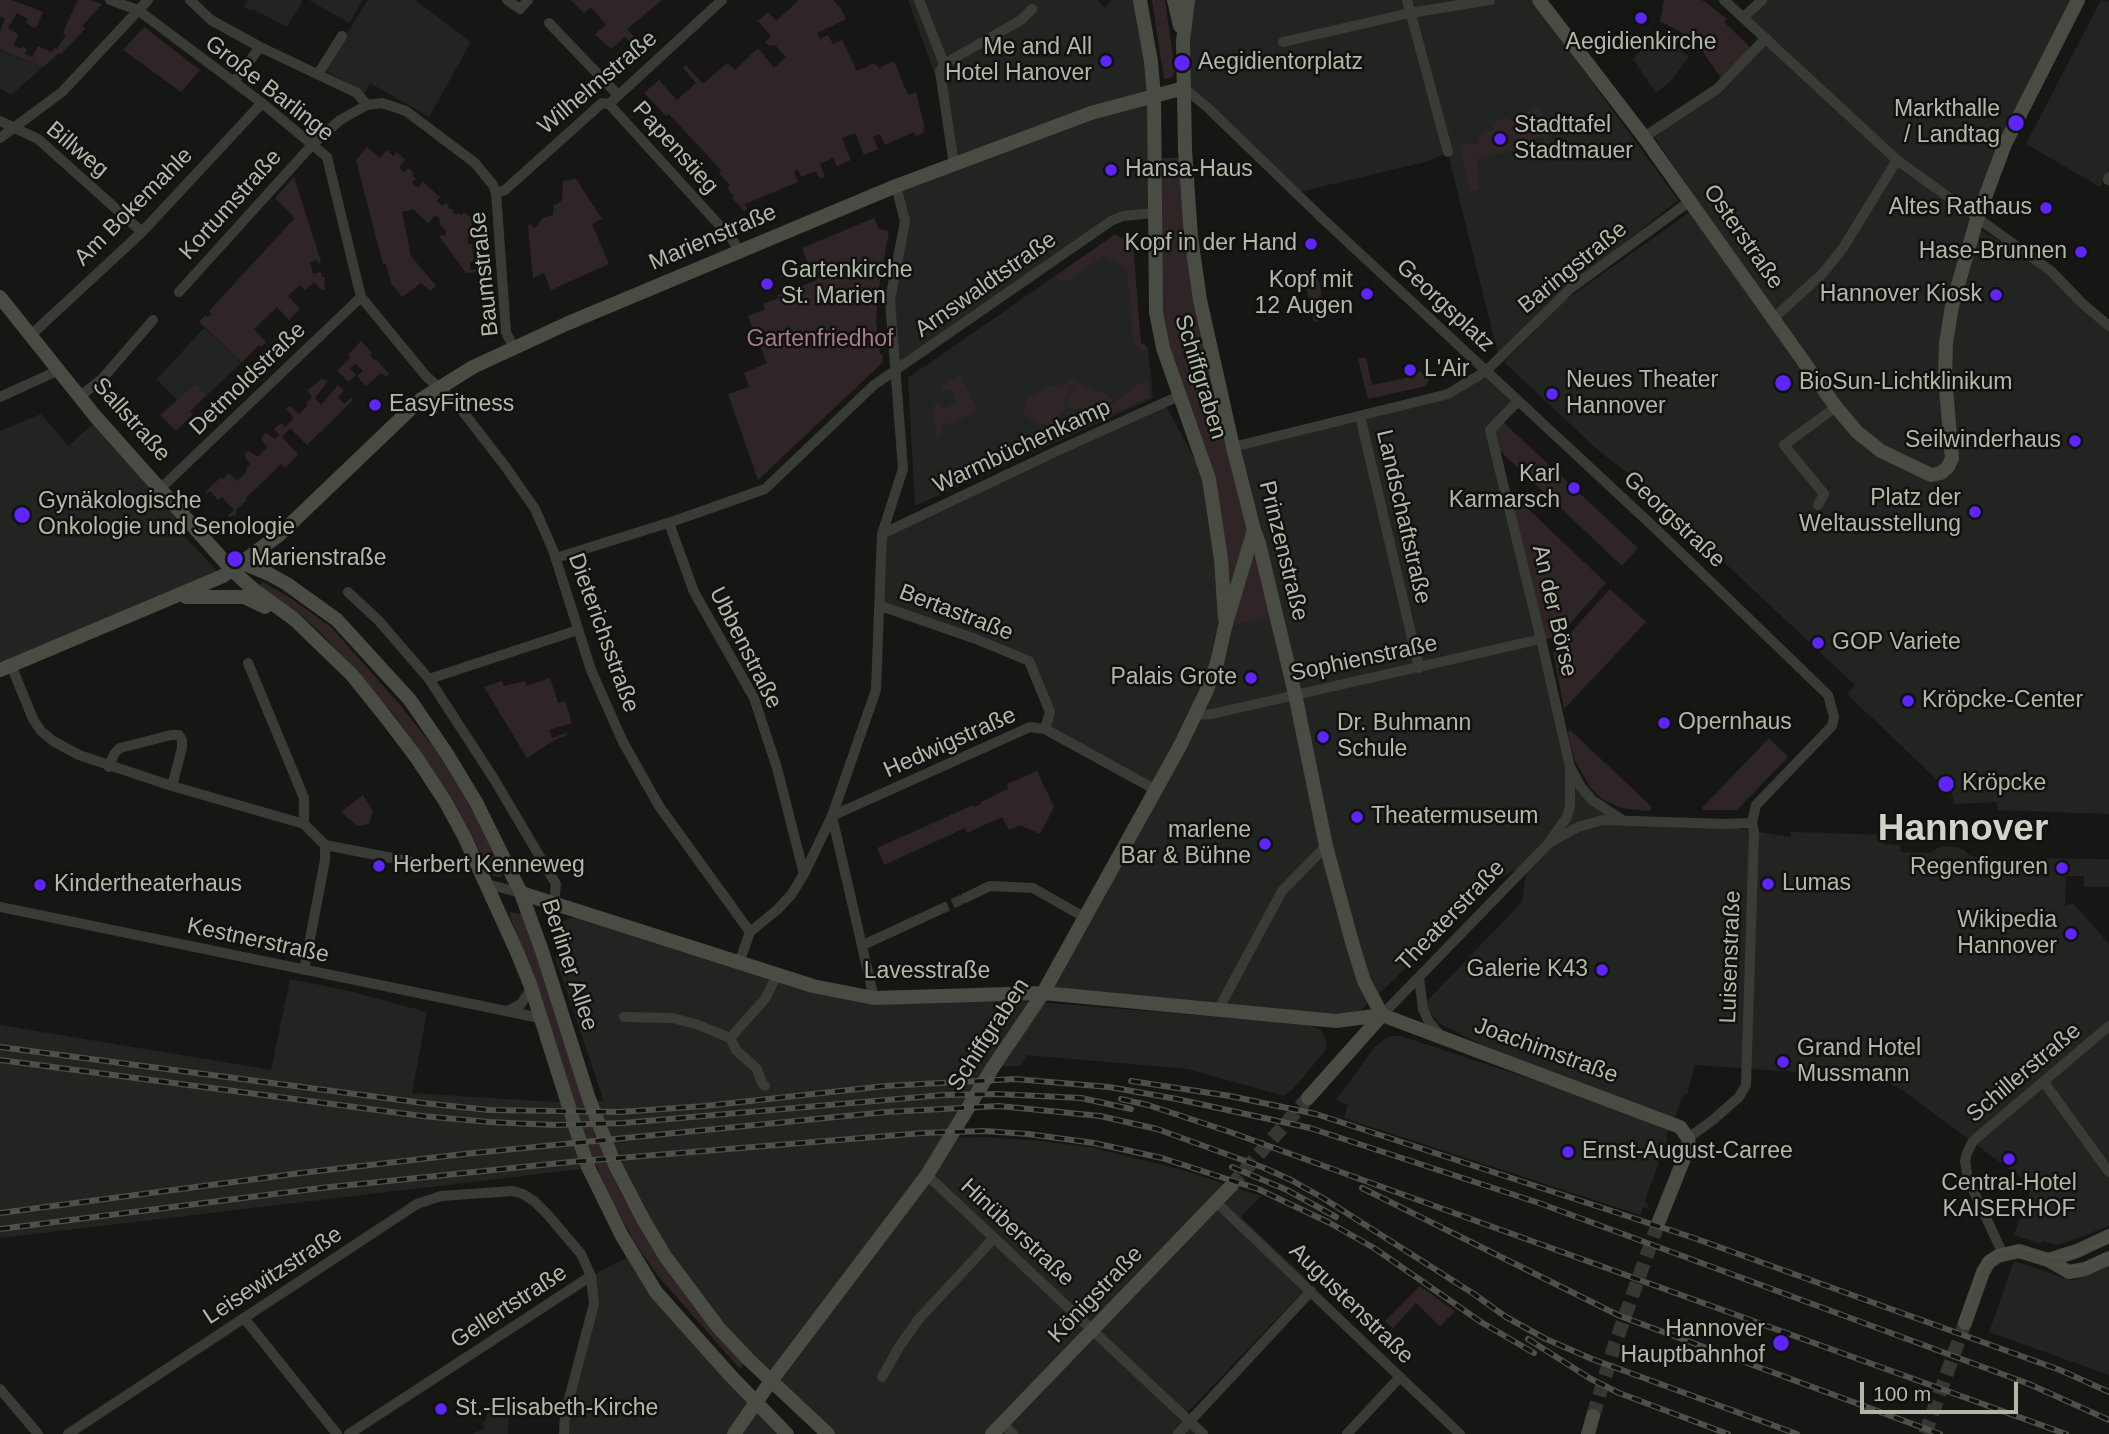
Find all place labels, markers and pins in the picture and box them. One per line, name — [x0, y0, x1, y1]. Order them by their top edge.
marker: Aegidienkirche — [1633, 10, 1649, 26]
place label: Aegidienkirche — [1566, 29, 1716, 57]
place label: Me and All Hotel Hanover — [945, 34, 1092, 88]
place label: Aegidientorplatz — [1198, 49, 1363, 77]
marker: Me and All Hotel Hanover — [1098, 53, 1114, 69]
marker: Aegidientorplatz — [1172, 53, 1192, 73]
place label: Markthalle / Landtag — [1894, 96, 2000, 150]
place label: Stadttafel Stadtmauer — [1514, 112, 1633, 166]
marker: Markthalle / Landtag — [2006, 113, 2026, 133]
marker: Stadttafel Stadtmauer — [1492, 131, 1508, 147]
place label: Hansa-Haus — [1125, 156, 1253, 184]
marker: Hansa-Haus — [1103, 162, 1119, 178]
place label: Altes Rathaus — [1889, 194, 2032, 222]
marker: Altes Rathaus — [2038, 200, 2054, 216]
place label: Kopf in der Hand — [1124, 230, 1297, 258]
marker: Kopf in der Hand — [1303, 236, 1319, 252]
place label: Hase-Brunnen — [1919, 238, 2067, 266]
marker: Hase-Brunnen — [2073, 244, 2089, 260]
place label: Gartenkirche St. Marien — [781, 257, 913, 311]
place label: Kopf mit 12 Augen — [1255, 267, 1353, 321]
marker: Gartenkirche St. Marien — [759, 276, 775, 292]
place label: Hannover Kiosk — [1820, 281, 1982, 309]
marker: Kopf mit 12 Augen — [1359, 286, 1375, 302]
marker: Hannover Kiosk — [1988, 287, 2004, 303]
place label: L'Air — [1424, 356, 1469, 384]
marker: L'Air — [1402, 362, 1418, 378]
place label: Neues Theater Hannover — [1566, 367, 1718, 421]
place label: BioSun-Lichtklinikum — [1799, 369, 2012, 397]
marker: BioSun-Lichtklinikum — [1773, 373, 1793, 393]
marker: Neues Theater Hannover — [1544, 386, 1560, 402]
place label: EasyFitness — [389, 391, 514, 419]
marker: EasyFitness — [367, 397, 383, 413]
place label: Seilwinderhaus — [1905, 427, 2061, 455]
marker: Seilwinderhaus — [2067, 433, 2083, 449]
place label: Karl Karmarsch — [1449, 461, 1560, 515]
marker: Karl Karmarsch — [1566, 480, 1582, 496]
place label: Platz der Weltausstellung — [1799, 485, 1961, 539]
place label: Gynäkologische Onkologie und Senologie — [38, 488, 295, 542]
marker: Platz der Weltausstellung — [1967, 504, 1983, 520]
marker: Gynäkologische Onkologie und Senologie — [12, 505, 32, 525]
place label: Marienstraße — [251, 545, 386, 573]
marker: Marienstraße — [225, 549, 245, 569]
place label: GOP Variete — [1832, 629, 1961, 657]
marker: GOP Variete — [1810, 635, 1826, 651]
place label: Palais Grote — [1110, 664, 1237, 692]
marker: Palais Grote — [1243, 670, 1259, 686]
place label: Kröpcke-Center — [1922, 687, 2083, 715]
marker: Kröpcke-Center — [1900, 693, 1916, 709]
place label: Opernhaus — [1678, 709, 1792, 737]
place label: Dr. Buhmann Schule — [1337, 710, 1471, 764]
marker: Opernhaus — [1656, 715, 1672, 731]
marker: Dr. Buhmann Schule — [1315, 729, 1331, 745]
place label: Kröpcke — [1962, 770, 2046, 798]
marker: Kröpcke — [1936, 774, 1956, 794]
place label: Theatermuseum — [1371, 803, 1538, 831]
marker: Theatermuseum — [1349, 809, 1365, 825]
place label: marlene Bar & Bühne — [1121, 817, 1251, 871]
marker: marlene Bar & Bühne — [1257, 836, 1273, 852]
place label: Herbert Kenneweg — [393, 852, 585, 880]
place label: Regenfiguren — [1910, 854, 2048, 882]
marker: Herbert Kenneweg — [371, 858, 387, 874]
marker: Regenfiguren — [2054, 860, 2070, 876]
place label: Lumas — [1782, 870, 1851, 898]
place label: Kindertheaterhaus — [54, 871, 242, 899]
marker: Lumas — [1760, 876, 1776, 892]
marker: Kindertheaterhaus — [32, 877, 48, 893]
place label: Wikipedia Hannover — [1957, 907, 2057, 961]
marker: Wikipedia Hannover — [2063, 926, 2079, 942]
place label: Galerie K43 — [1467, 956, 1588, 984]
marker: Galerie K43 — [1594, 962, 1610, 978]
place label: Grand Hotel Mussmann — [1797, 1035, 1921, 1089]
marker: Grand Hotel Mussmann — [1775, 1054, 1791, 1070]
place label: Ernst-August-Carree — [1582, 1138, 1793, 1166]
marker: Ernst-August-Carree — [1560, 1144, 1576, 1160]
marker: Central-Hotel KAISERHOF — [2001, 1151, 2017, 1167]
place label: Central-Hotel KAISERHOF — [1941, 1170, 2077, 1224]
place label: Hannover Hauptbahnhof — [1620, 1316, 1765, 1370]
marker: Hannover Hauptbahnhof — [1771, 1333, 1791, 1353]
place label: St.-Elisabeth-Kirche — [455, 1395, 658, 1423]
marker: St.-Elisabeth-Kirche — [433, 1401, 449, 1417]

